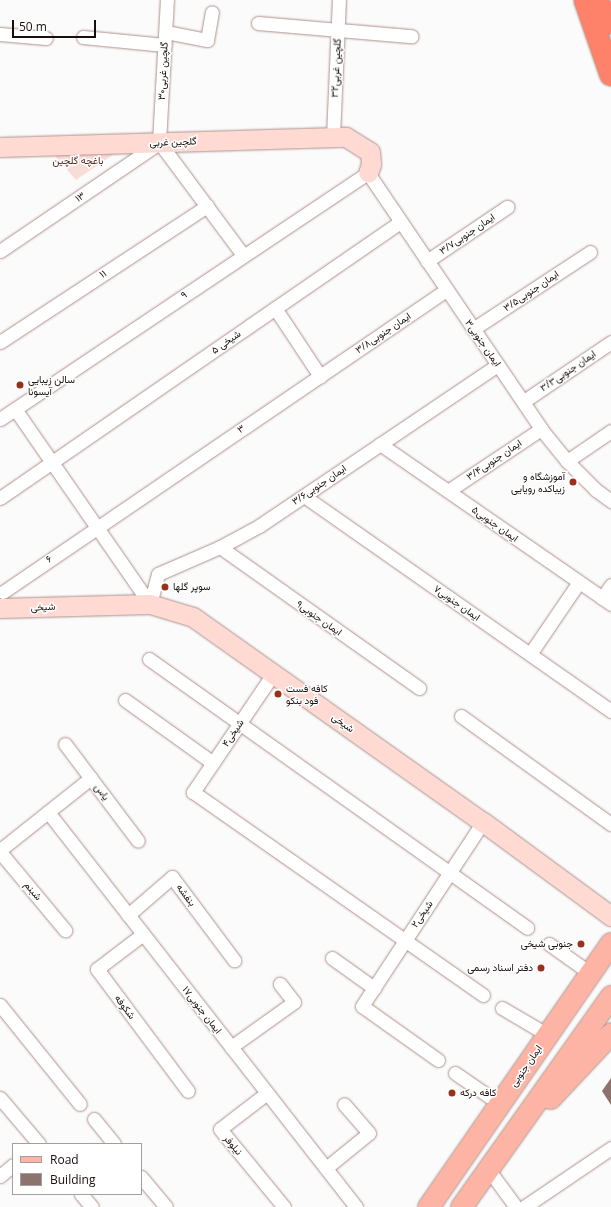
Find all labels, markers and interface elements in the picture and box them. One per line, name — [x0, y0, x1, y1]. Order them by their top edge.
scale bar — [14, 12, 98, 38]
text: 50 m — [19, 18, 47, 35]
street label: گلچین غربی۳۲ — [328, 38, 344, 98]
street label: گلچین غربی۳۰ — [155, 42, 171, 100]
street label: گلچین غربی — [149, 135, 197, 149]
park label: باغچه گلچین — [53, 155, 103, 167]
street label: ۱۳ — [73, 189, 87, 205]
street label: ایمان جنوبی۳/۷ — [437, 211, 497, 257]
street label: ۱۱ — [97, 267, 109, 281]
street label: ایمان جنوبی۳/۵ — [501, 268, 561, 314]
street label: ۹ — [179, 289, 189, 301]
street label: ایمان جنوبی۳/۸ — [353, 310, 413, 356]
street label: ایمان جنوبی۳ — [462, 317, 504, 369]
street label: شیخی ۵ — [209, 328, 243, 356]
street label: ایمان جنوبی۳/۳ — [538, 348, 598, 394]
place label: سالن زیبایی آیسونا — [28, 373, 75, 396]
marker: سالن زیبایی آیسونا — [15, 380, 25, 390]
street label: ۳ — [235, 422, 247, 436]
street label: ایمان جنوبی۳/۴ — [464, 437, 524, 483]
street label: ایمان جنوبی۳/۶ — [289, 462, 349, 508]
place label: آموزشگاه و زیباکده رویایی — [511, 470, 565, 494]
marker: آموزشگاه و زیباکده رویایی — [568, 477, 578, 487]
street label: ایمان جنوبی۵ — [469, 504, 521, 544]
street label: ۶ — [44, 553, 54, 565]
place label: سوپر گلها — [173, 581, 210, 593]
marker: سوپر گلها — [160, 582, 170, 592]
street label: ایمان جنوبی۷ — [431, 583, 483, 623]
street label: ایمان جنوبی۹ — [294, 598, 344, 638]
street label: شیخی — [30, 601, 56, 613]
place label: کافه فست فود بنکو — [286, 682, 328, 706]
marker: کافه فست فود بنکو — [273, 689, 283, 699]
street label: شیخی — [329, 711, 357, 735]
street label: شیخی۴ — [219, 717, 247, 749]
street label: یاس — [92, 781, 112, 803]
street label: شبنم — [22, 879, 44, 903]
street label: بنفشه — [174, 881, 198, 909]
street label: شیخی۲ — [409, 898, 435, 930]
place label: جنوبی شیخی — [521, 938, 573, 950]
marker: جنوبی شیخی — [576, 939, 586, 949]
place label: دفتر اسناد رسمی — [467, 962, 533, 974]
marker: دفتر اسناد رسمی — [536, 963, 546, 973]
street label: ایمان جنوبی۱۷ — [180, 984, 224, 1036]
street label: شکوفه — [112, 993, 138, 1021]
street label: ایمان جنوبی — [507, 1043, 545, 1089]
place label: کافه درکه — [460, 1087, 496, 1099]
marker: کافه درکه — [447, 1088, 457, 1098]
street label: نیلوفر — [221, 1133, 245, 1157]
legend — [12, 1143, 142, 1195]
text: Road — [50, 1151, 79, 1168]
text: Building — [50, 1171, 95, 1188]

